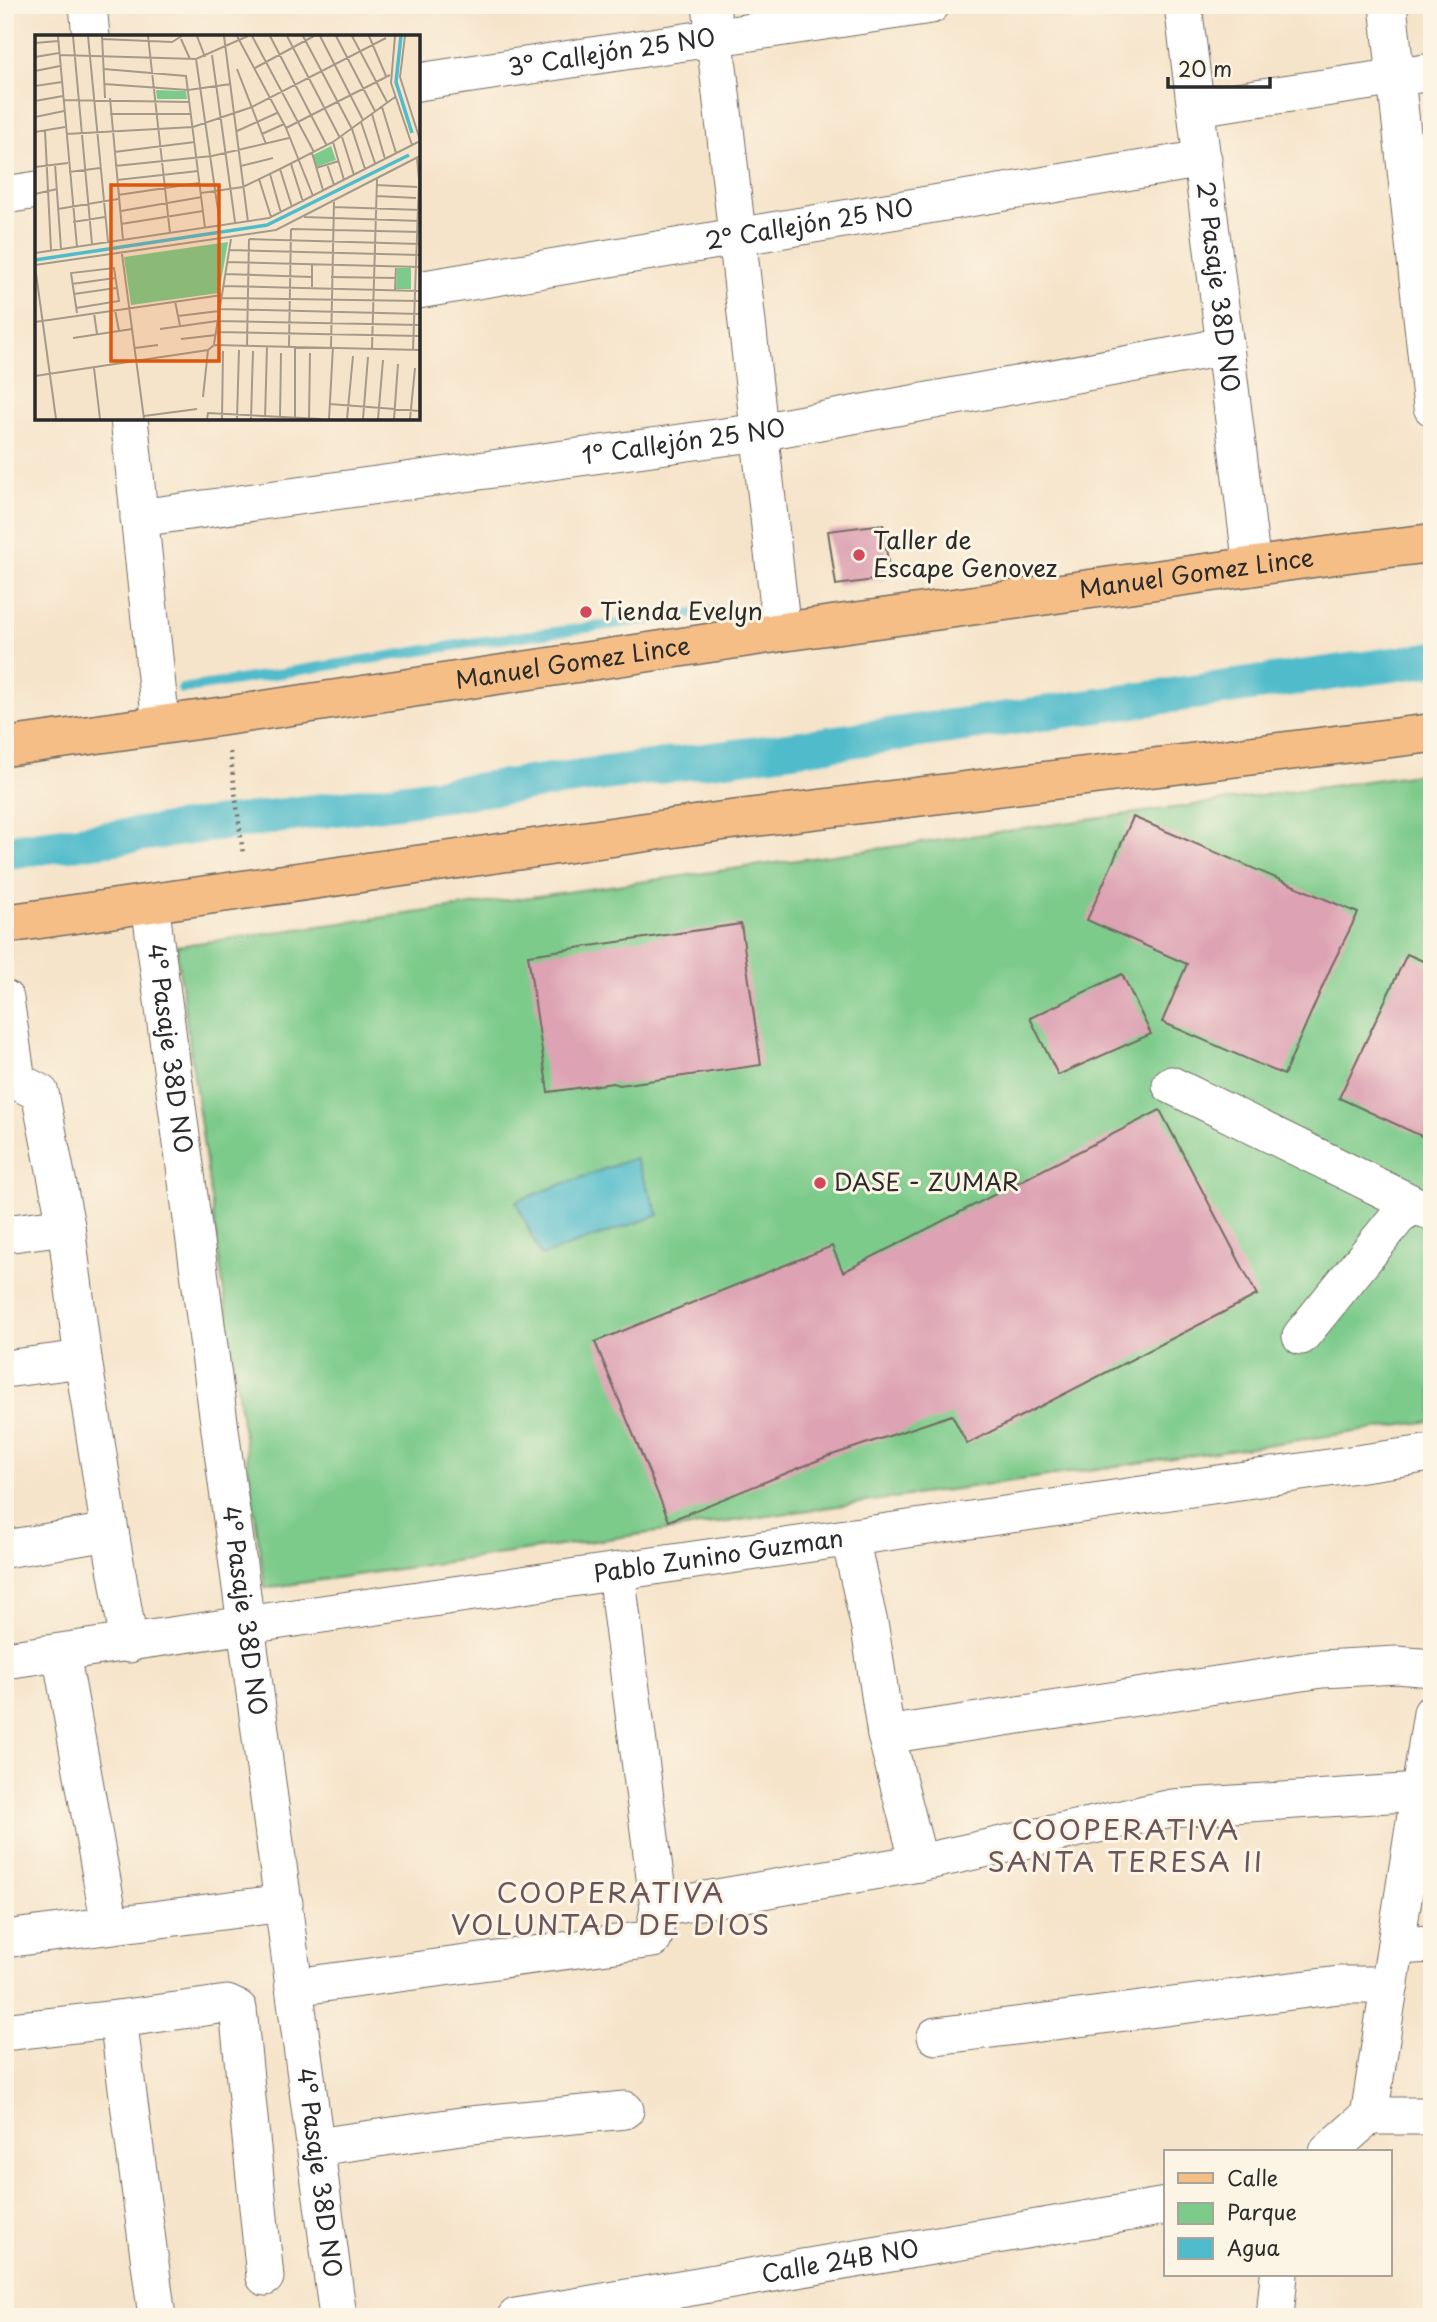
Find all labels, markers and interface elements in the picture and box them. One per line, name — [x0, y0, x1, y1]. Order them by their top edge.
street label: 3° Callejón 25 NO — [505, 18, 718, 84]
inset map — [35, 35, 420, 420]
scale bar — [1168, 46, 1269, 90]
text: 20 m — [1178, 52, 1232, 84]
street label: 2° Pasaje 38D NO — [1189, 179, 1250, 394]
street label: 2° Callejón 25 NO — [702, 188, 916, 258]
street label: 1° Callejón 25 NO — [580, 408, 788, 472]
place label: Taller de Escape Genovez — [873, 521, 1057, 585]
street label: Manuel Gomez Lince — [1077, 538, 1316, 606]
marker: Taller de Escape Genovez — [851, 547, 867, 563]
place label: Tienda Evelyn — [600, 592, 763, 628]
marker: Tienda Evelyn — [578, 604, 594, 620]
street label: Manuel Gomez Lince — [453, 626, 692, 697]
street label: 4° Pasaje 38D NO — [140, 941, 203, 1155]
place label: DASE - ZUMAR — [834, 1163, 1019, 1199]
marker: DASE - ZUMAR — [812, 1175, 828, 1191]
street label: 4° Pasaje 38D NO — [214, 1503, 278, 1718]
street label: Pablo Zunino Guzman — [591, 1519, 845, 1590]
district label: COOPERATIVA SANTA TERESA II — [988, 1807, 1264, 1882]
district label: COOPERATIVA VOLUNTAD DE DIOS — [451, 1870, 771, 1945]
street label: 4° Pasaje 38D NO — [289, 2066, 353, 2280]
legend — [1164, 2150, 1392, 2276]
text: Calle — [1227, 2161, 1278, 2193]
text: Parque — [1227, 2195, 1297, 2227]
street label: Calle 24B NO — [758, 2229, 921, 2291]
text: Agua — [1227, 2231, 1280, 2263]

